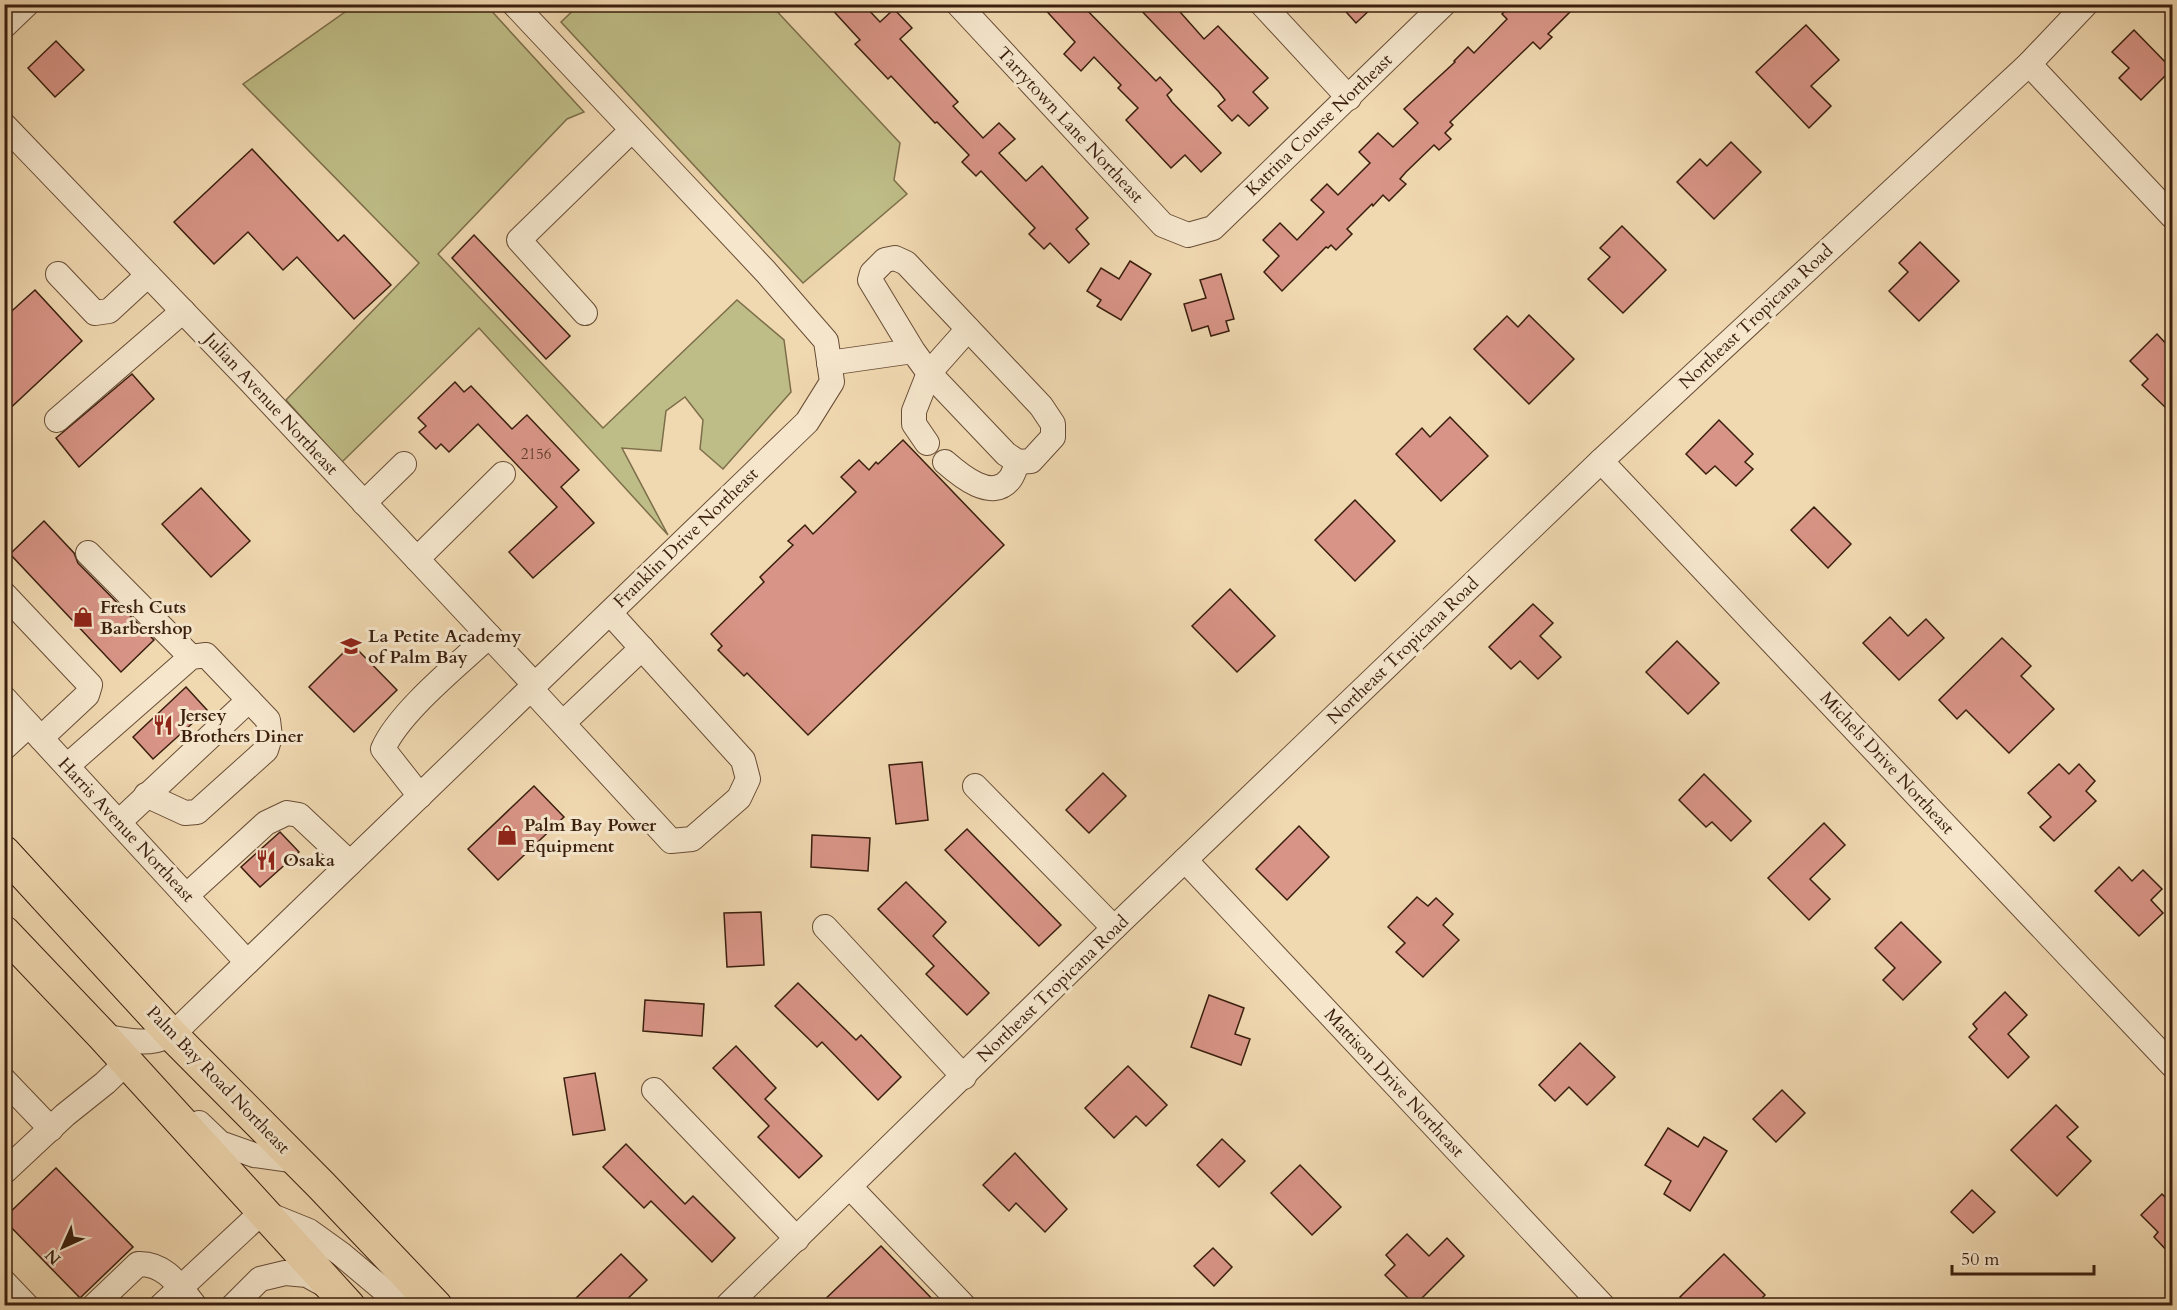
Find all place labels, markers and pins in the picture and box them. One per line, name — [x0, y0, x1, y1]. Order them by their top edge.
place label: Fresh Cuts Barbershop — [100, 595, 193, 641]
shop icon: Fresh Cuts Barbershop — [71, 605, 95, 629]
place label: La Petite Academy of Palm Bay — [368, 624, 522, 670]
school or university icon: La Petite Academy of Palm Bay — [339, 634, 363, 658]
place label: Jersey Brothers Diner — [177, 703, 304, 749]
restaurant icon: Jersey Brothers Diner — [151, 713, 175, 737]
place label: Palm Bay Power Equipment — [524, 813, 657, 859]
shop icon: Palm Bay Power Equipment — [495, 823, 519, 847]
restaurant icon: Osaka — [254, 848, 278, 872]
place label: Osaka — [283, 848, 335, 873]

